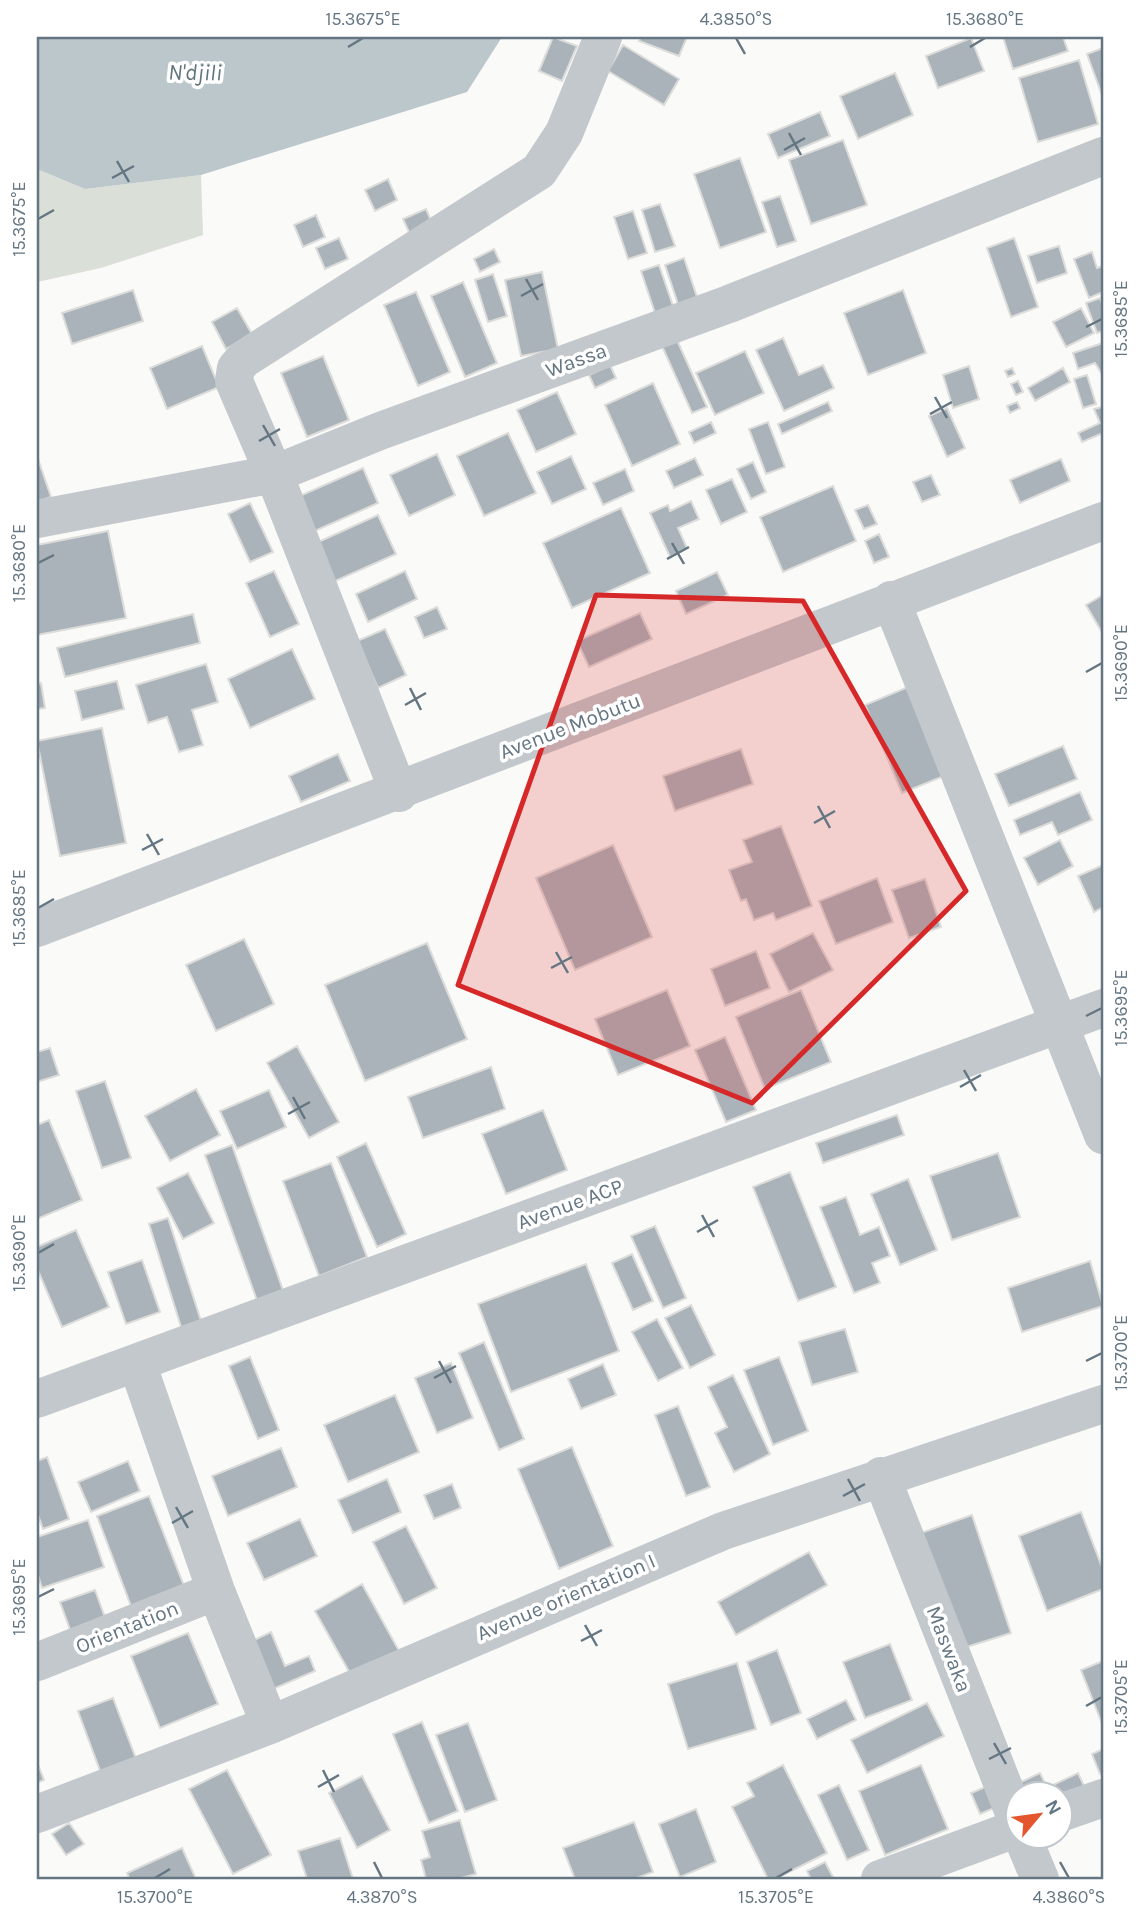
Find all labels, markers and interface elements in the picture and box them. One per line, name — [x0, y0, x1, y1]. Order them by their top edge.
text: 15.3675°E — [325, 8, 401, 30]
text: 4.3850°S — [700, 8, 772, 30]
text: 15.3680°E — [946, 8, 1024, 30]
water label: N'djili — [168, 59, 222, 86]
text: 15.3675°E — [8, 181, 30, 257]
text: 15.3685°E — [1110, 280, 1132, 358]
street label: Wassa — [542, 338, 610, 382]
text: 15.3680°E — [8, 524, 30, 602]
text: 15.3690°E — [1110, 624, 1132, 702]
street label: Avenue Mobutu — [496, 688, 644, 764]
text: 15.3685°E — [8, 869, 30, 947]
text: 15.3695°E — [1110, 969, 1132, 1047]
street label: Avenue ACP — [514, 1174, 626, 1234]
text: 15.3690°E — [8, 1214, 30, 1292]
text: 15.3700°E — [1110, 1315, 1132, 1391]
street label: Avenue orientation I — [473, 1549, 659, 1645]
text: 15.3695°E — [8, 1558, 30, 1636]
street label: Orientation — [72, 1596, 182, 1658]
street label: Maswaka — [922, 1602, 976, 1696]
text: 15.3705°E — [1110, 1659, 1132, 1735]
north arrow — [1004, 1780, 1074, 1850]
text: N — [1040, 1796, 1066, 1819]
text: 15.3700°E — [117, 1886, 193, 1908]
text: 4.3870°S — [346, 1886, 418, 1908]
text: 15.3705°E — [738, 1886, 814, 1908]
text: 4.3860°S — [1033, 1886, 1105, 1908]

